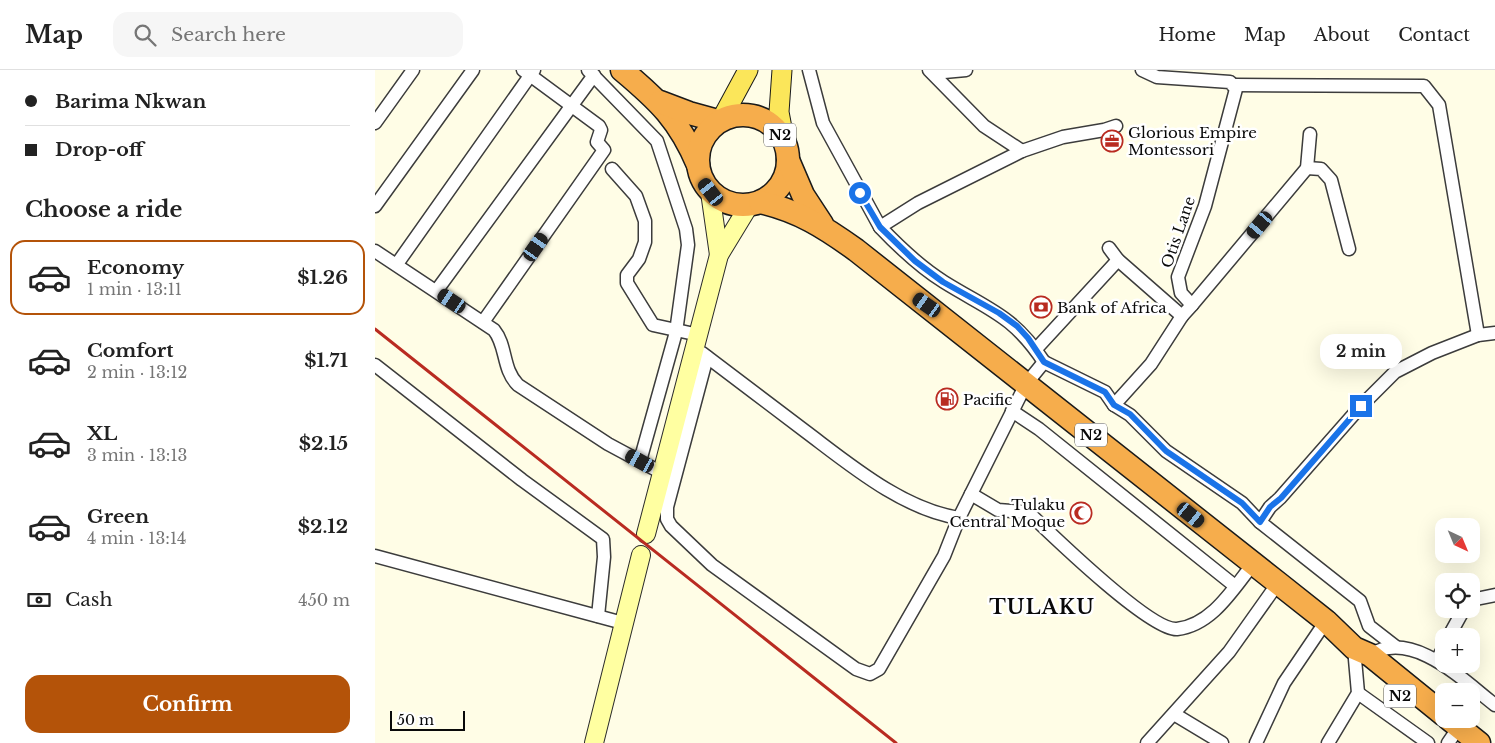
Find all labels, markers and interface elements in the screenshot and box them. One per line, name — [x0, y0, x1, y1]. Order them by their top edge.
search box — [113, 12, 463, 57]
text: Map — [25, 20, 83, 49]
icon: search — [131, 21, 159, 49]
text: Search here — [171, 23, 286, 46]
text: Home — [1158, 24, 1216, 46]
text: Map — [1244, 24, 1286, 46]
text: About — [1314, 24, 1370, 46]
text: Contact — [1398, 24, 1470, 46]
text: Barima Nkwan — [55, 90, 206, 113]
place label: Glorious Empire Montessori — [1128, 123, 1257, 159]
road number: N2 — [764, 124, 796, 146]
office icon: Glorious Empire Montessori — [1100, 129, 1124, 153]
text: Drop-off — [55, 138, 144, 161]
car — [695, 176, 726, 208]
route start — [849, 182, 871, 204]
street label: Otis Lane — [1157, 194, 1199, 270]
text: Choose a ride — [25, 196, 182, 223]
car — [1244, 209, 1275, 241]
car — [521, 230, 550, 264]
icon: car — [27, 255, 72, 300]
text: Economy — [87, 256, 184, 279]
text: $1.26 — [297, 266, 348, 289]
text: 1 min · 13:11 — [87, 279, 182, 299]
car — [435, 286, 468, 316]
car — [910, 290, 943, 320]
bank icon: Bank of Africa — [1029, 295, 1053, 319]
place label: Bank of Africa — [1057, 298, 1167, 317]
callout: 2 min — [1320, 334, 1402, 368]
icon: car — [27, 338, 72, 383]
text: Comfort — [87, 339, 174, 362]
text: 2 min — [1336, 341, 1386, 361]
text: $1.71 — [304, 349, 348, 372]
text: 2 min · 13:12 — [87, 362, 187, 382]
fuel station icon: Pacific — [935, 387, 959, 411]
place label: Pacific — [963, 390, 1012, 409]
route end — [1350, 395, 1372, 417]
icon: car — [27, 421, 72, 466]
text: XL — [87, 422, 117, 445]
road number: N2 — [1075, 424, 1107, 446]
text: $2.15 — [299, 432, 348, 455]
text: 3 min · 13:13 — [87, 445, 187, 465]
car — [623, 447, 656, 475]
place label: Tulaku Central Moque — [950, 495, 1065, 531]
car — [1174, 500, 1207, 530]
mosque icon: Tulaku Central Moque — [1069, 501, 1093, 525]
icon: car — [27, 504, 72, 549]
text: Green — [87, 505, 149, 528]
text: $2.12 — [298, 515, 348, 538]
north arrow — [1435, 518, 1480, 562]
map controls — [1435, 518, 1480, 728]
text: 4 min · 13:14 — [87, 528, 186, 548]
button: locate — [1435, 573, 1480, 618]
icon: cash — [25, 586, 53, 614]
text: Cash — [65, 588, 112, 611]
text: 450 m — [298, 590, 350, 610]
district label: TULAKU — [989, 595, 1095, 619]
button: + — [1435, 628, 1480, 673]
button: Confirm — [25, 675, 350, 733]
button: − — [1435, 683, 1480, 728]
road number: N2 — [1384, 684, 1416, 708]
scale bar — [390, 708, 465, 731]
text: 50 m — [397, 711, 434, 729]

